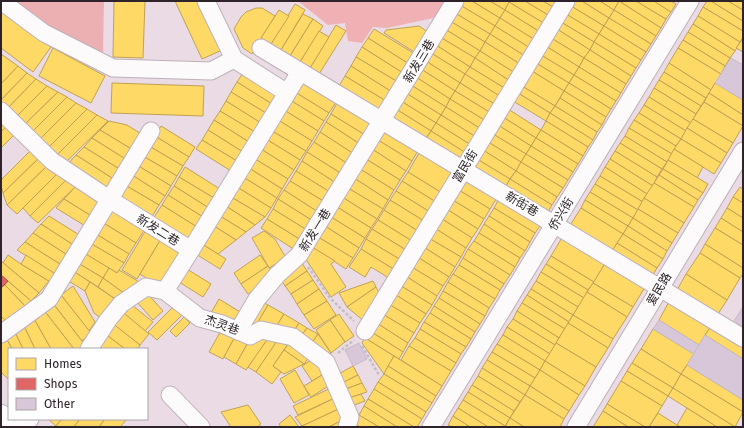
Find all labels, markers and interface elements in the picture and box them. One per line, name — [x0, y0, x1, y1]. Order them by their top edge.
street label: 新发三巷 — [401, 37, 437, 85]
street label: 富民街 — [450, 147, 480, 185]
street label: 新街巷 — [503, 189, 541, 219]
street label: 侨兴街 — [546, 195, 576, 233]
street label: 新发一巷 — [296, 206, 334, 254]
street label: 新发二巷 — [134, 211, 182, 249]
street label: 爱民路 — [644, 270, 674, 308]
street label: 杰灵巷 — [203, 312, 241, 338]
legend — [8, 348, 148, 420]
text: Homes — [44, 357, 82, 371]
text: Shops — [44, 377, 78, 391]
text: Other — [44, 397, 75, 411]

